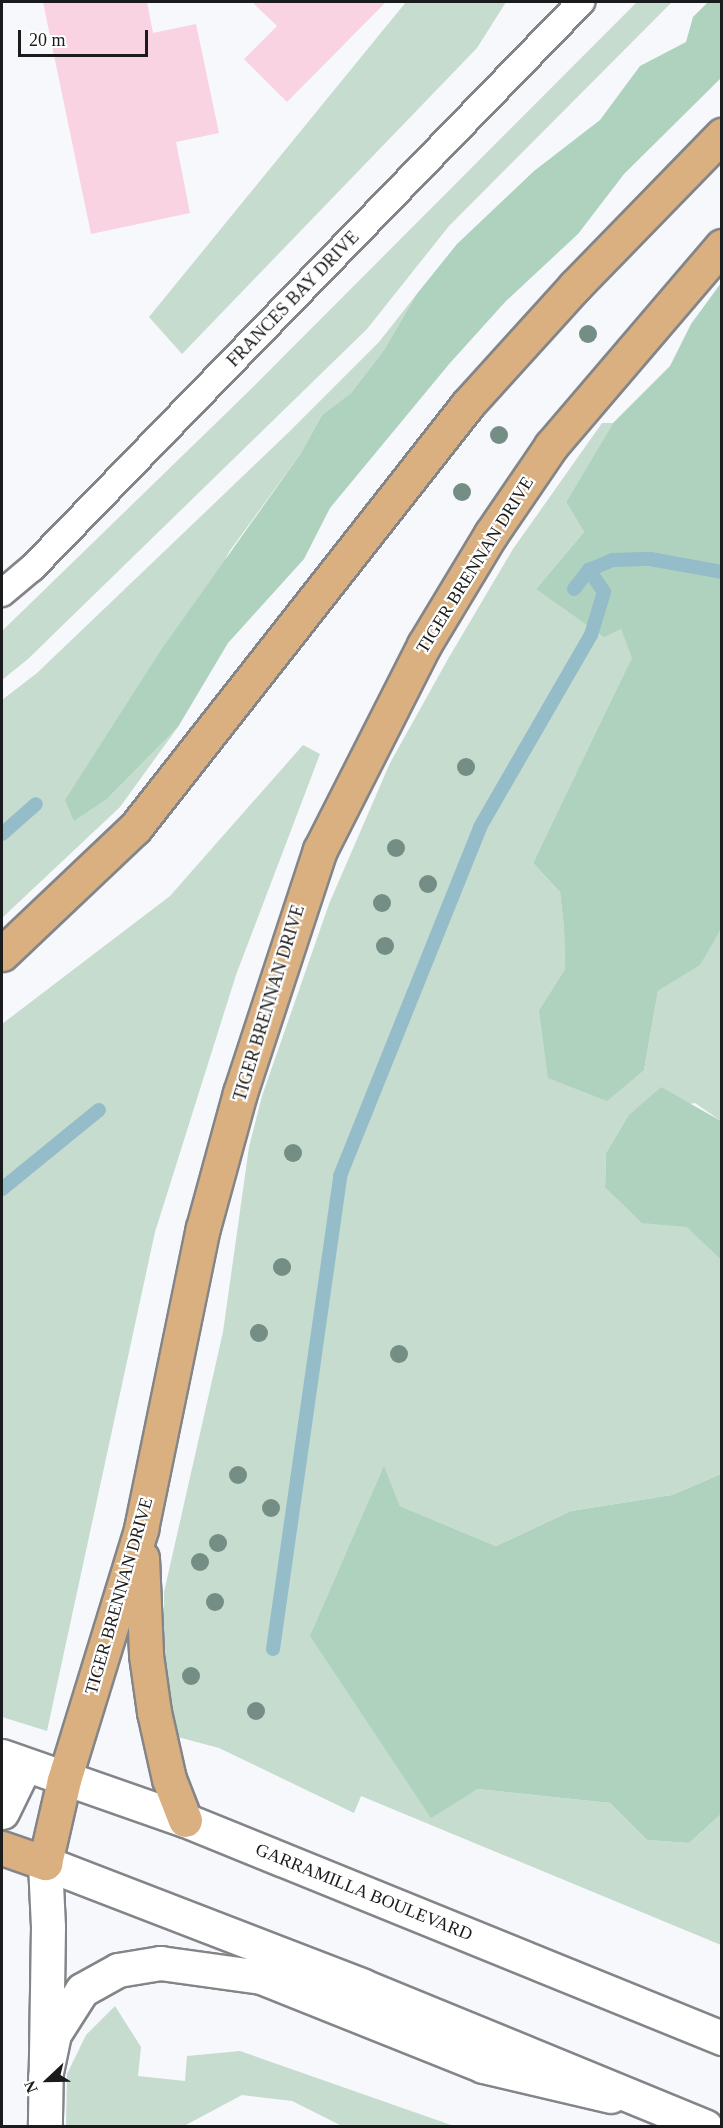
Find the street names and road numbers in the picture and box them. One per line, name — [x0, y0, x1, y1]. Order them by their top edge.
street label: FRANCES BAY DRIVE — [222, 226, 364, 372]
street label: TIGER BRENNAN DRIVE — [412, 473, 538, 657]
street label: TIGER BRENNAN DRIVE — [229, 902, 309, 1104]
street label: TIGER BRENNAN DRIVE — [81, 1495, 157, 1697]
street label: GARRAMILLA BOULEVARD — [252, 1838, 476, 1946]

